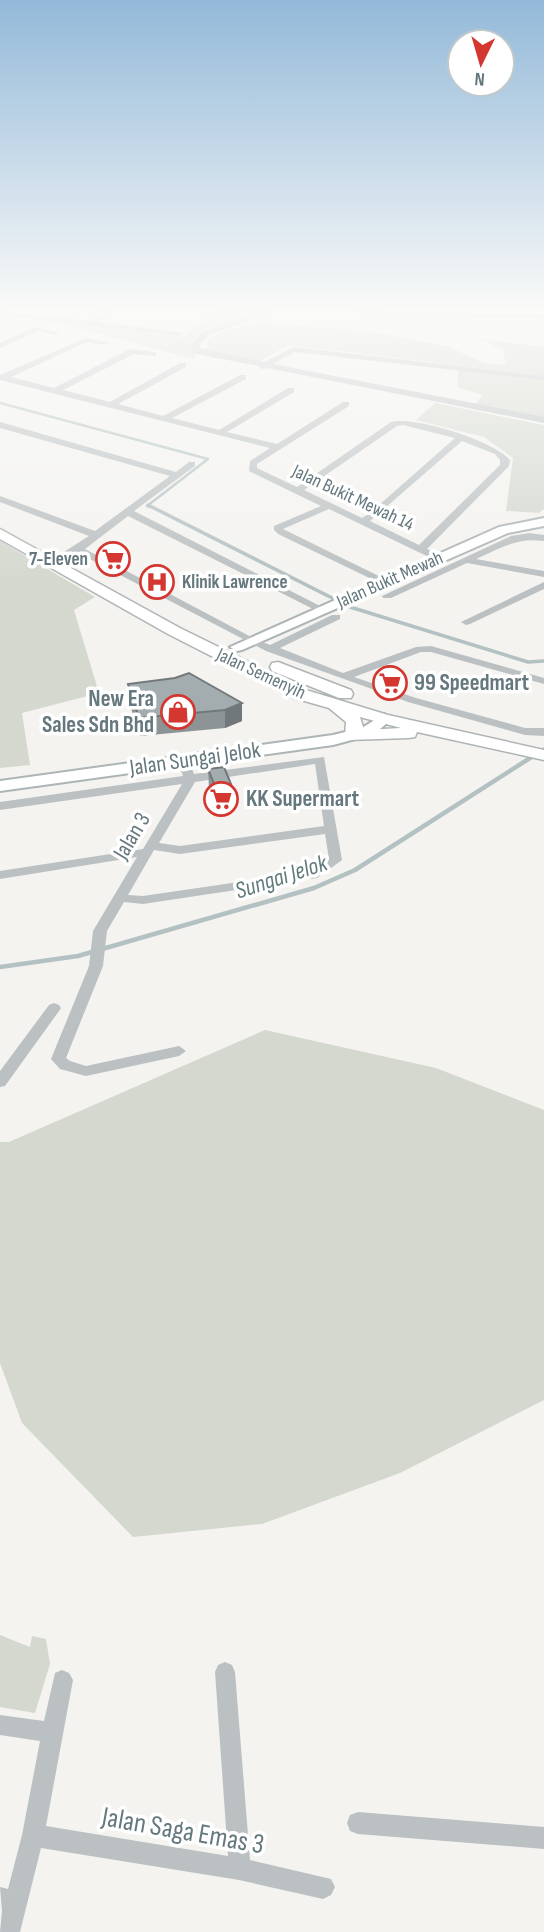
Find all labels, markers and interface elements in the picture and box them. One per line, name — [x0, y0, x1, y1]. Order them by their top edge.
north arrow — [446, 28, 516, 98]
text: N — [474, 67, 486, 90]
street label: Jalan Bukit Mewah 14 — [288, 459, 418, 536]
supermarket icon: 7-Eleven — [94, 540, 132, 578]
street label: Jalan Bukit Mewah — [332, 546, 447, 614]
place label: 7-Eleven — [29, 548, 88, 571]
hospital icon: Klinik Lawrence — [138, 563, 176, 601]
place label: Klinik Lawrence — [182, 571, 288, 594]
street label: Jalan Semenyih — [212, 643, 309, 705]
supermarket icon: 99 Speedmart — [371, 664, 409, 702]
place label: 99 Speedmart — [414, 669, 530, 697]
place label: New Era Sales Sdn Bhd — [42, 685, 154, 739]
shop icon: New Era Sales Sdn Bhd — [159, 693, 197, 731]
street label: Jalan Sungai Jelok — [127, 736, 262, 782]
supermarket icon: KK Supermart — [202, 780, 240, 818]
place label: KK Supermart — [246, 785, 360, 813]
street label: Jalan 3 — [107, 807, 157, 865]
water label: Sungai Jelok — [231, 848, 332, 905]
street label: Jalan Saga Emas 3 — [98, 1800, 267, 1862]

